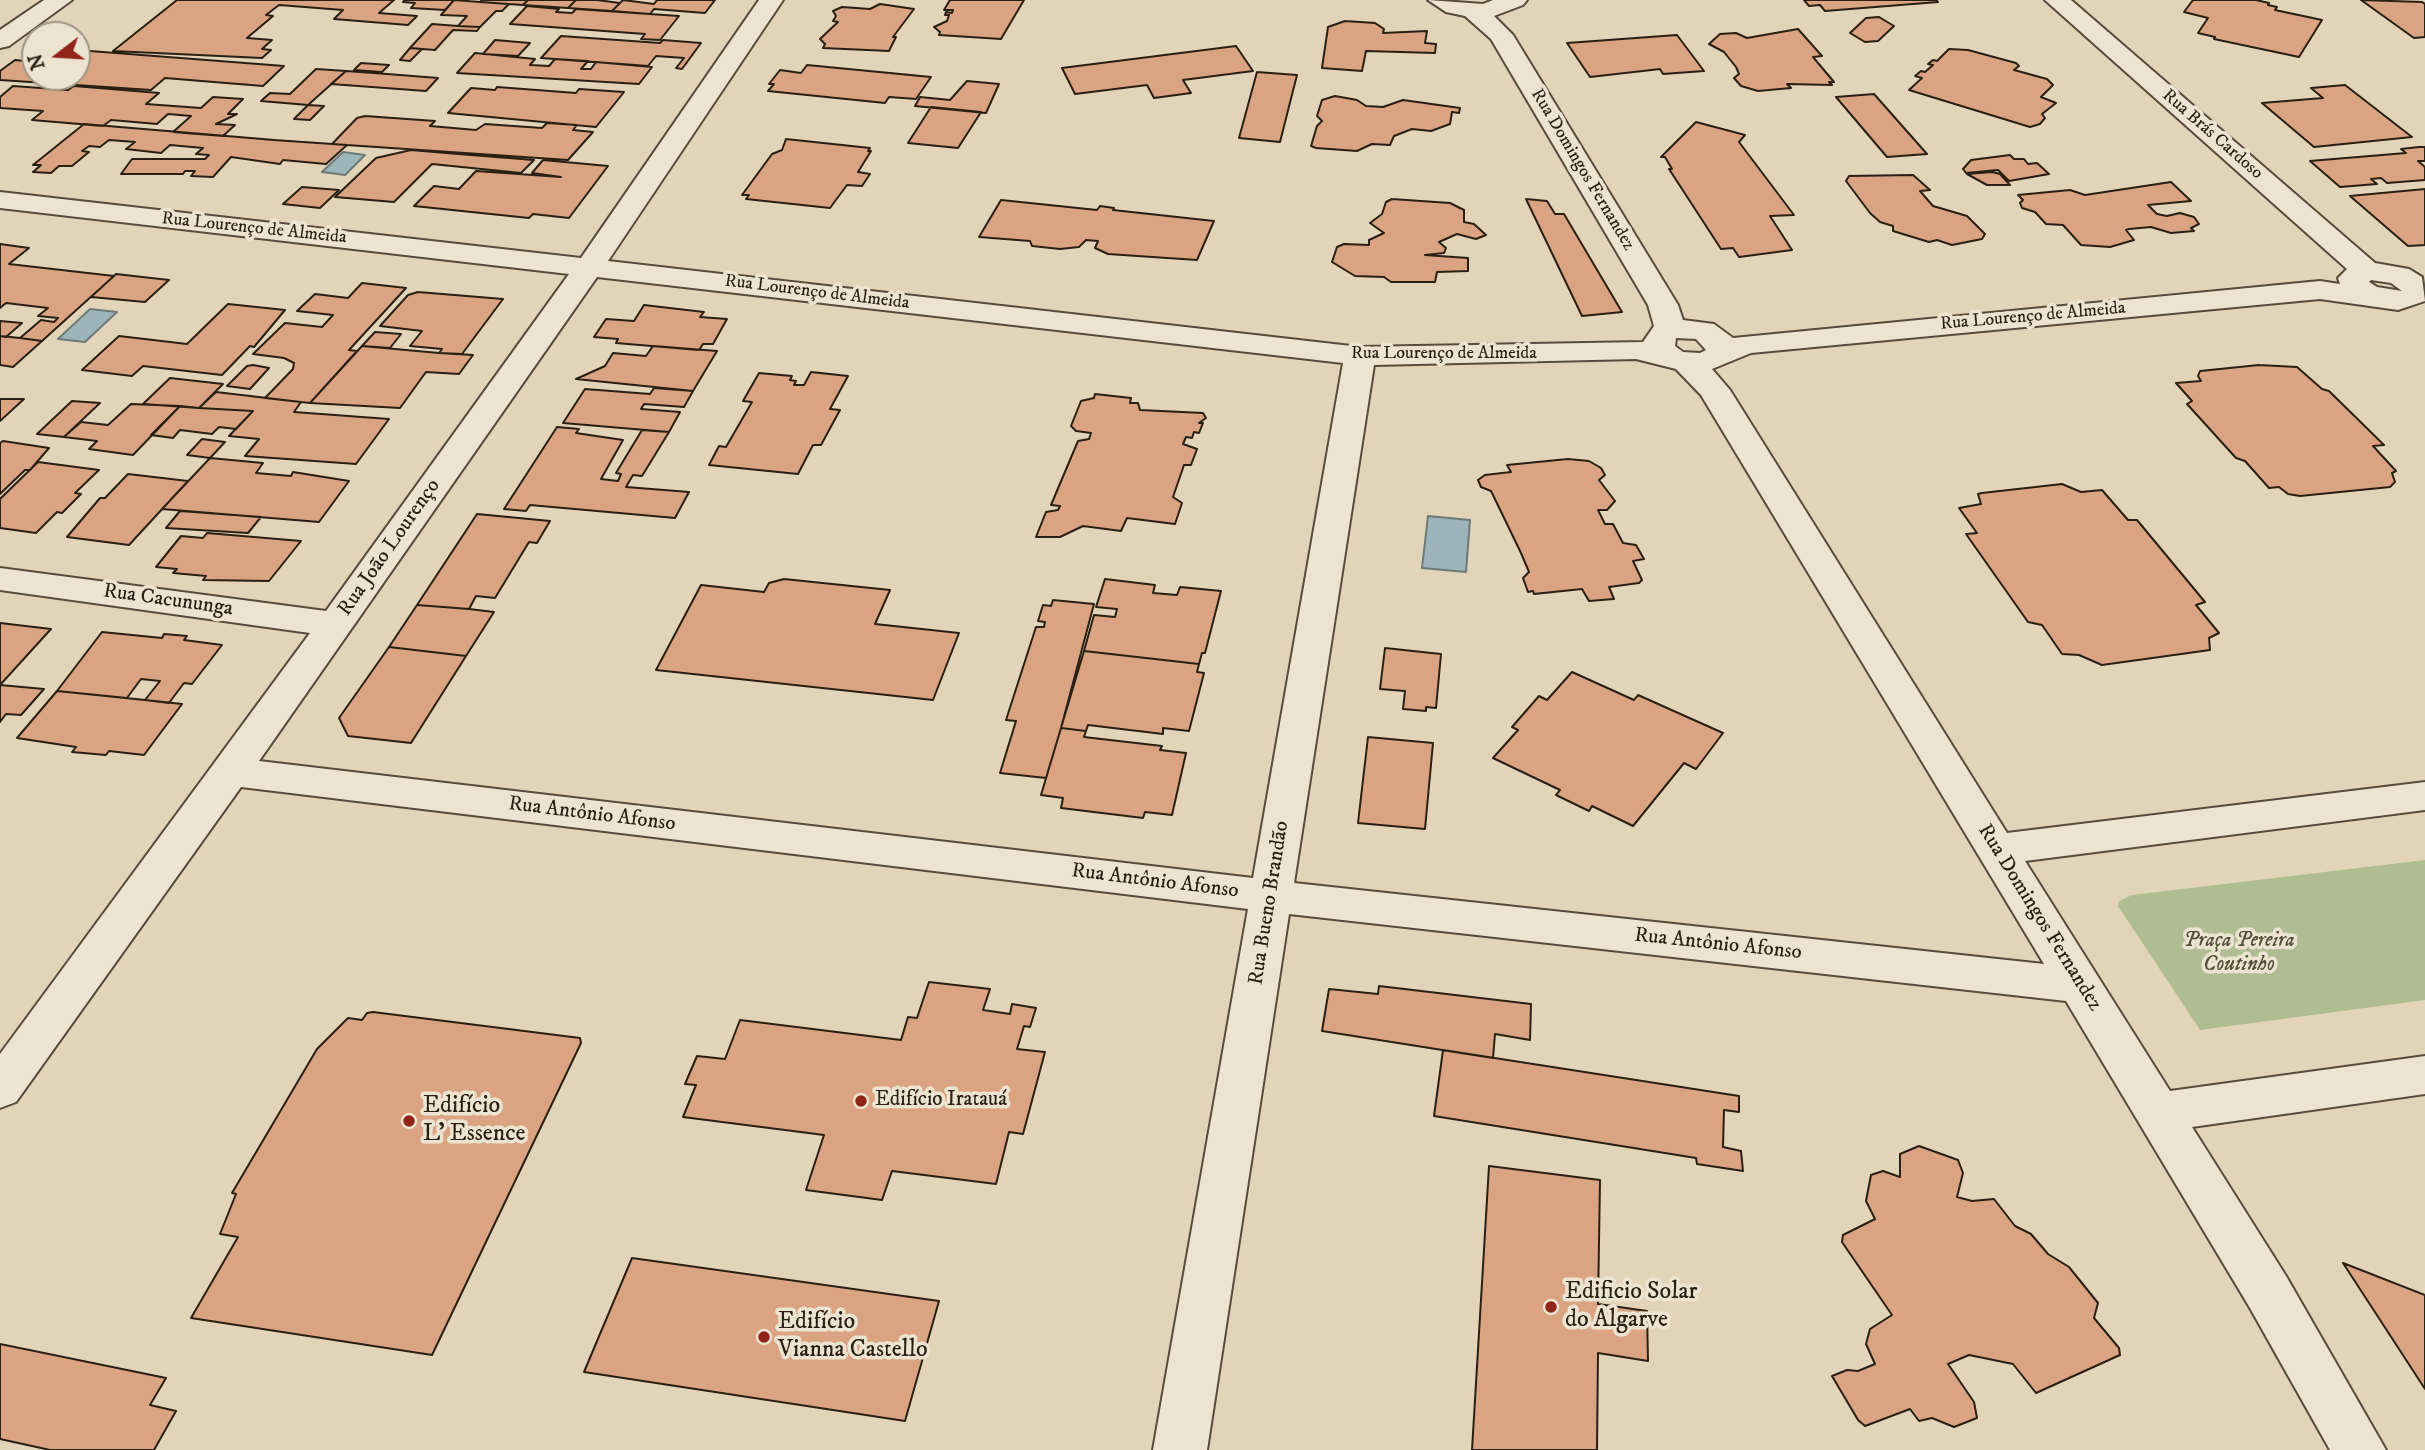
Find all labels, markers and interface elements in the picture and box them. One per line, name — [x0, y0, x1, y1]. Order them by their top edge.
north arrow — [21, 21, 91, 91]
text: N — [24, 51, 51, 73]
street label: Rua Domingos Fernandez — [1525, 85, 1639, 255]
street label: Rua Brás Cardoso — [2157, 85, 2267, 185]
street label: Rua Lourenço de Almeida — [160, 209, 348, 249]
street label: Rua Lourenço de Almeida — [723, 271, 911, 315]
street label: Rua Lourenço de Almeida — [1940, 298, 2126, 336]
street label: Rua Lourenço de Almeida — [1351, 343, 1537, 365]
street label: Rua João Lourenço — [333, 475, 447, 621]
street label: Rua Cacununga — [102, 579, 234, 623]
street label: Rua Antônio Afonso — [507, 792, 677, 838]
street label: Rua Bueno Brandão — [1245, 819, 1295, 987]
street label: Rua Domingos Fernandez — [1971, 820, 2107, 1016]
street label: Rua Antônio Afonso — [1070, 859, 1240, 905]
street label: Rua Antônio Afonso — [1633, 924, 1803, 966]
park label: Praça Pereira Coutinho — [2184, 929, 2294, 979]
place label: Edifício Iratauá — [875, 1088, 1007, 1114]
place label: Edifício L' Essence — [423, 1093, 525, 1149]
marker: Edifício Iratauá — [853, 1093, 869, 1109]
marker: Edifício L' Essence — [401, 1113, 417, 1129]
place label: Edificio Solar do Algarve — [1565, 1279, 1698, 1335]
marker: Edificio Solar do Algarve — [1543, 1299, 1559, 1315]
place label: Edifício Vianna Castello — [778, 1309, 928, 1365]
marker: Edifício Vianna Castello — [756, 1329, 772, 1345]

